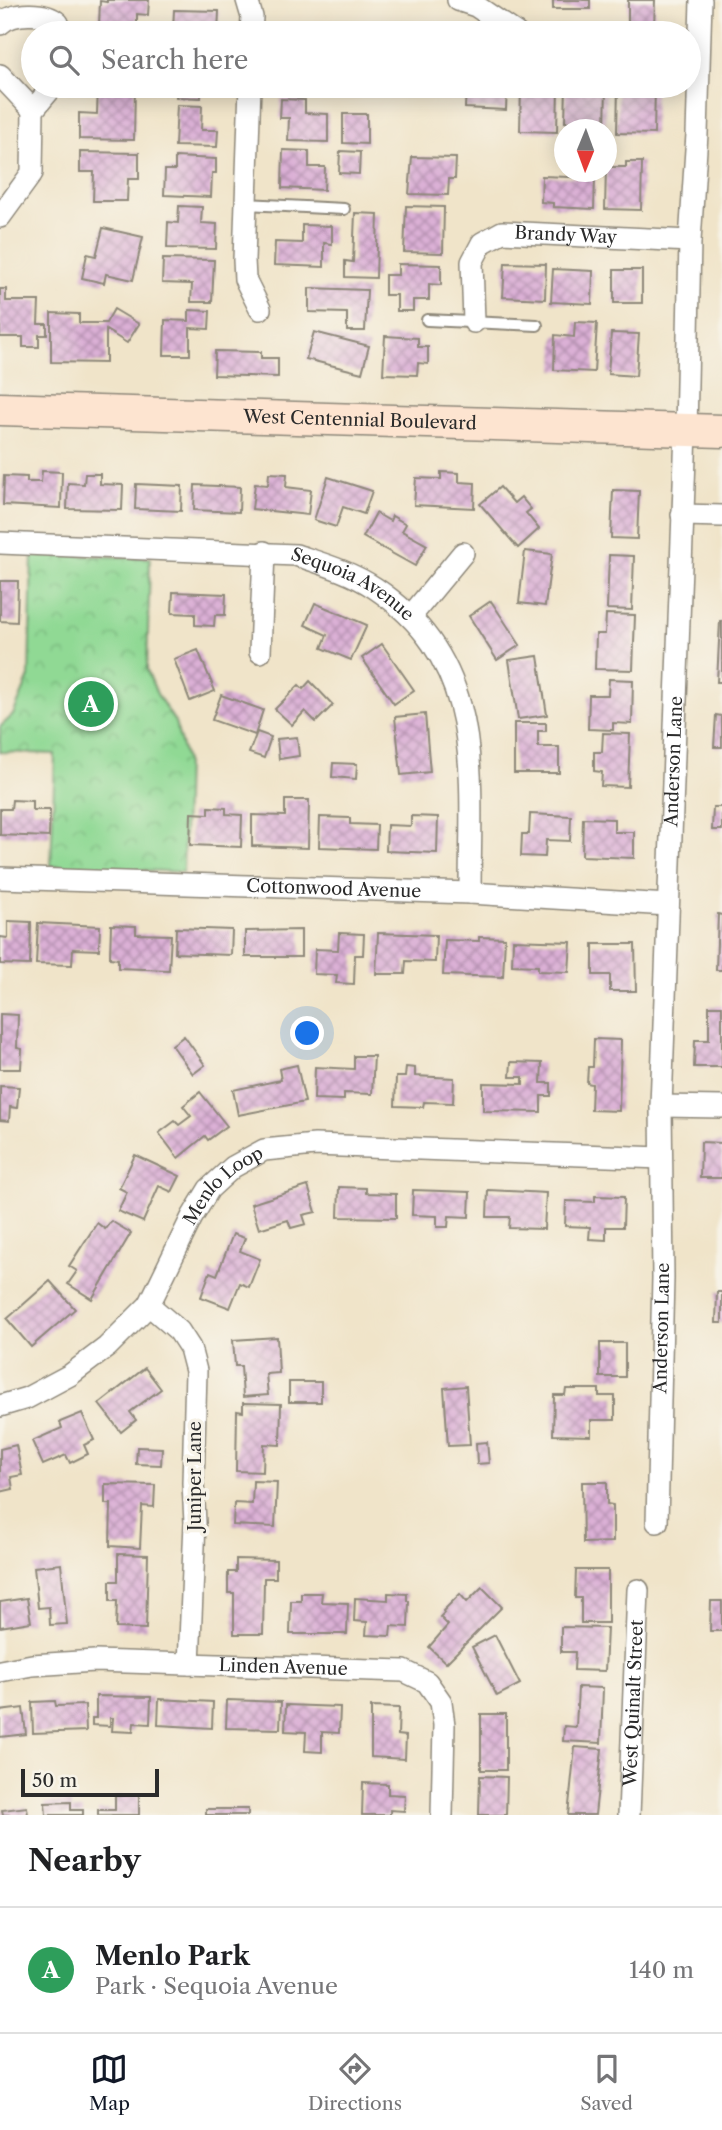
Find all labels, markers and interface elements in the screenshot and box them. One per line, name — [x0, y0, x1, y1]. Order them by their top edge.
search box — [21, 21, 701, 98]
icon: search — [45, 41, 83, 79]
text: Search here — [101, 44, 248, 76]
north arrow — [554, 119, 617, 182]
street label: Brandy Way — [514, 222, 618, 249]
street label: West Centennial Boulevard — [242, 405, 477, 435]
street label: Sequoia Avenue — [288, 543, 419, 625]
pin: A — [68, 678, 114, 730]
street label: Anderson Lane — [660, 695, 687, 828]
street label: Cottonwood Avenue — [246, 875, 422, 902]
your location — [290, 1016, 324, 1050]
street label: Menlo Loop — [179, 1142, 267, 1229]
street label: Anderson Lane — [649, 1262, 674, 1395]
street label: Juniper Lane — [184, 1421, 206, 1534]
street label: West Quinalt Street — [619, 1619, 648, 1788]
street label: Linden Avenue — [218, 1654, 348, 1680]
scale bar — [21, 1766, 159, 1798]
text: 50 m — [32, 1769, 77, 1792]
text: Nearby — [28, 1842, 141, 1879]
text: Menlo Park — [95, 1940, 250, 1972]
text: A — [42, 1956, 60, 1984]
text: 140 m — [629, 1956, 694, 1984]
text: Park · Sequoia Avenue — [95, 1972, 338, 2000]
tab: Map — [89, 2050, 130, 2115]
tab: Directions — [308, 2050, 402, 2115]
tab: Saved — [580, 2050, 633, 2115]

